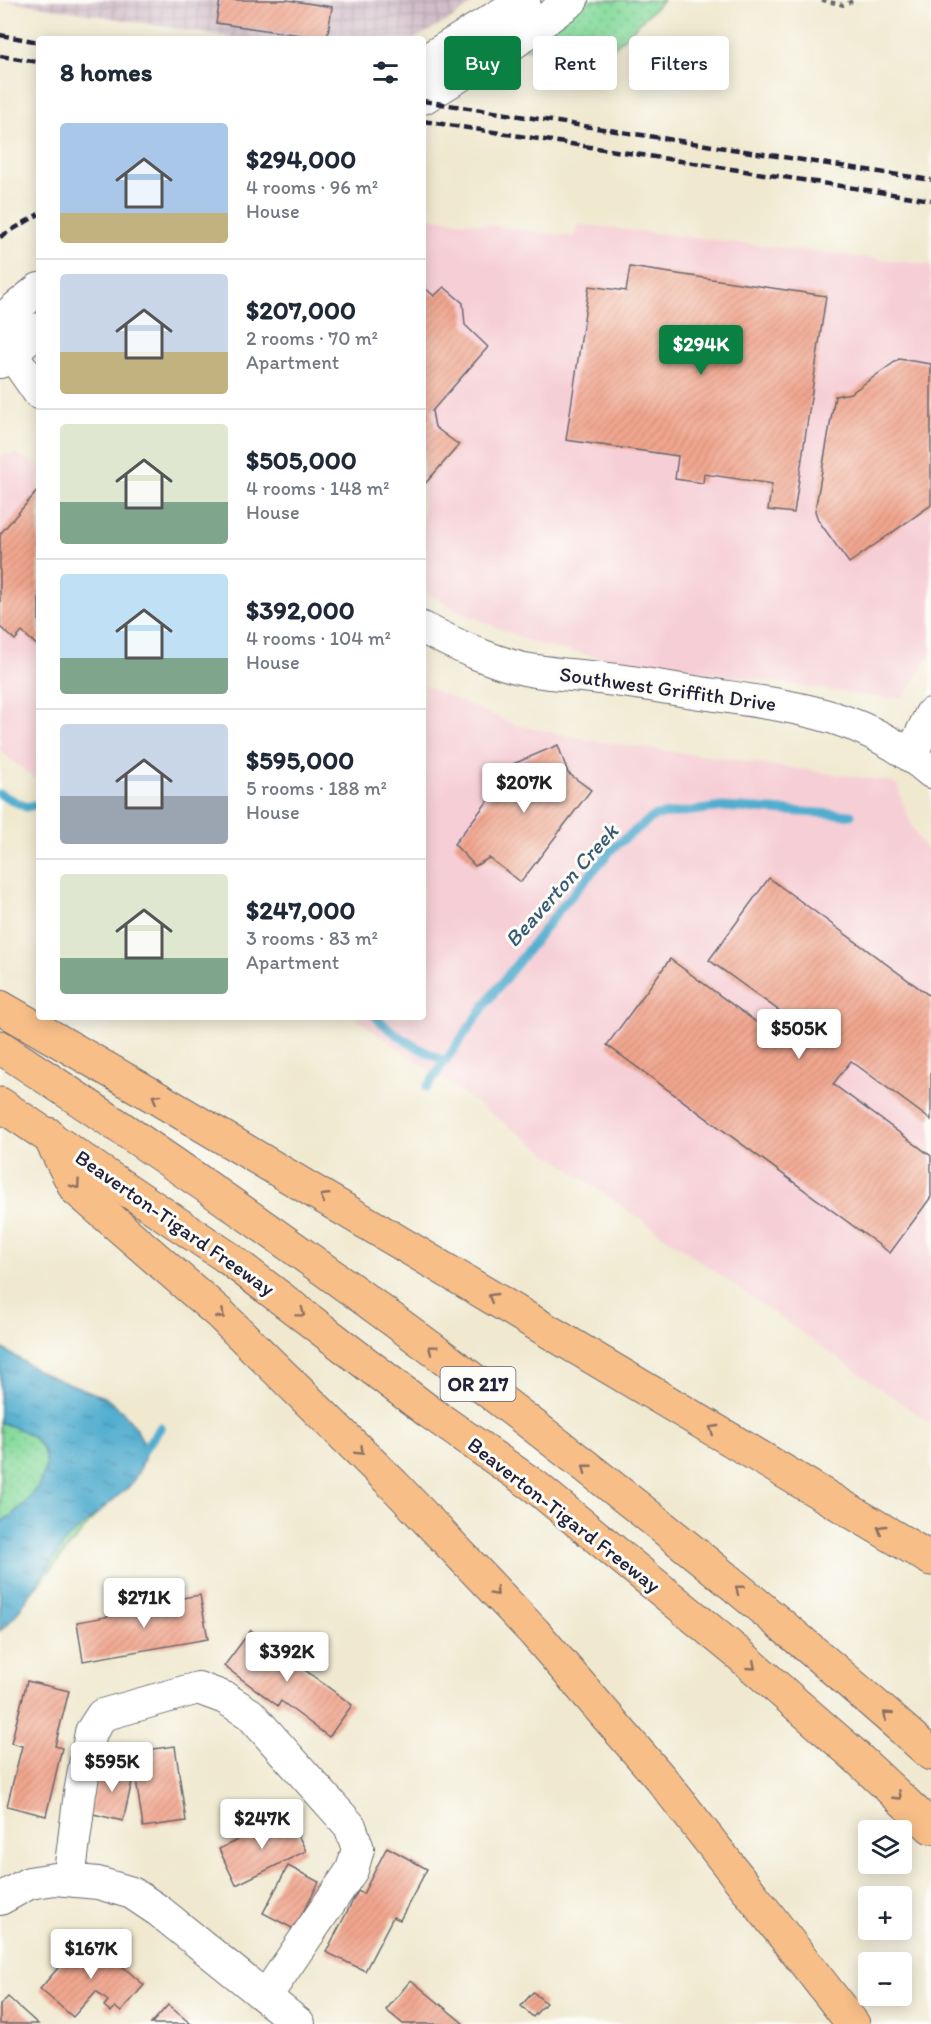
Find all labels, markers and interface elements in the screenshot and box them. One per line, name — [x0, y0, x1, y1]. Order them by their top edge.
chip: Buy — [444, 36, 521, 90]
chip: Rent — [533, 36, 617, 90]
chip: Filters — [629, 36, 729, 90]
text: 8 homes — [60, 56, 152, 88]
icon: filters — [369, 56, 402, 89]
text: $294,000 — [246, 143, 356, 175]
icon: home — [108, 147, 180, 219]
text: 4 rooms · 96 m² — [246, 175, 378, 199]
text: House — [246, 199, 300, 223]
text: $207,000 — [246, 294, 356, 326]
icon: home — [108, 298, 180, 370]
pin: $294K — [659, 325, 743, 376]
text: 2 rooms · 70 m² — [246, 326, 378, 350]
text: $294K — [673, 332, 729, 356]
text: Apartment — [246, 350, 339, 374]
text: $505,000 — [246, 444, 357, 476]
icon: home — [108, 448, 180, 520]
text: 4 rooms · 148 m² — [246, 476, 390, 500]
text: House — [246, 500, 300, 524]
text: $392,000 — [246, 594, 355, 626]
icon: home — [108, 598, 180, 670]
text: 4 rooms · 104 m² — [246, 626, 391, 650]
text: House — [246, 650, 300, 674]
street label: Southwest Griffith Drive — [558, 661, 778, 716]
text: $595,000 — [246, 744, 354, 776]
icon: home — [108, 748, 180, 820]
pin: $207K — [482, 763, 566, 814]
text: $207K — [496, 770, 552, 794]
text: 5 rooms · 188 m² — [246, 776, 387, 800]
text: House — [246, 800, 300, 824]
water label: Beaverton Creek — [499, 817, 625, 952]
text: $247,000 — [246, 894, 356, 926]
icon: home — [108, 898, 180, 970]
text: 3 rooms · 83 m² — [246, 926, 378, 950]
text: Apartment — [246, 950, 339, 974]
pin: $505K — [757, 1009, 841, 1060]
text: $505K — [771, 1016, 827, 1040]
one-way arrow — [152, 1093, 162, 1105]
street label: Beaverton-Tigard Freeway — [71, 1144, 280, 1301]
one-way arrow — [69, 1179, 80, 1190]
one-way arrow — [320, 1193, 330, 1205]
one-way arrow — [487, 1293, 498, 1305]
one-way arrow — [295, 1306, 306, 1317]
one-way arrow — [214, 1308, 224, 1319]
one-way arrow — [427, 1345, 438, 1356]
road number: OR 217 — [440, 1367, 516, 1401]
one-way arrow — [709, 1425, 719, 1437]
street label: Beaverton-Tigard Freeway — [463, 1432, 666, 1598]
one-way arrow — [353, 1444, 364, 1455]
one-way arrow — [582, 1464, 593, 1475]
one-way arrow — [877, 1525, 887, 1537]
pin: $271K — [102, 1578, 186, 1629]
text: $271K — [118, 1585, 170, 1609]
one-way arrow — [488, 1585, 499, 1596]
one-way arrow — [735, 1585, 746, 1596]
pin: $392K — [245, 1632, 329, 1683]
text: $392K — [260, 1639, 314, 1663]
one-way arrow — [746, 1659, 756, 1670]
one-way arrow — [883, 1711, 894, 1722]
pin: $595K — [70, 1742, 154, 1793]
text: $595K — [85, 1749, 139, 1773]
one-way arrow — [891, 1789, 902, 1800]
pin: $247K — [220, 1799, 304, 1850]
text: $247K — [234, 1806, 290, 1830]
map controls — [858, 1820, 912, 2006]
button: layers — [858, 1820, 912, 1874]
button: + — [858, 1886, 912, 1940]
pin: $167K — [49, 1929, 133, 1980]
text: $167K — [65, 1936, 117, 1960]
button: − — [858, 1952, 912, 2006]

